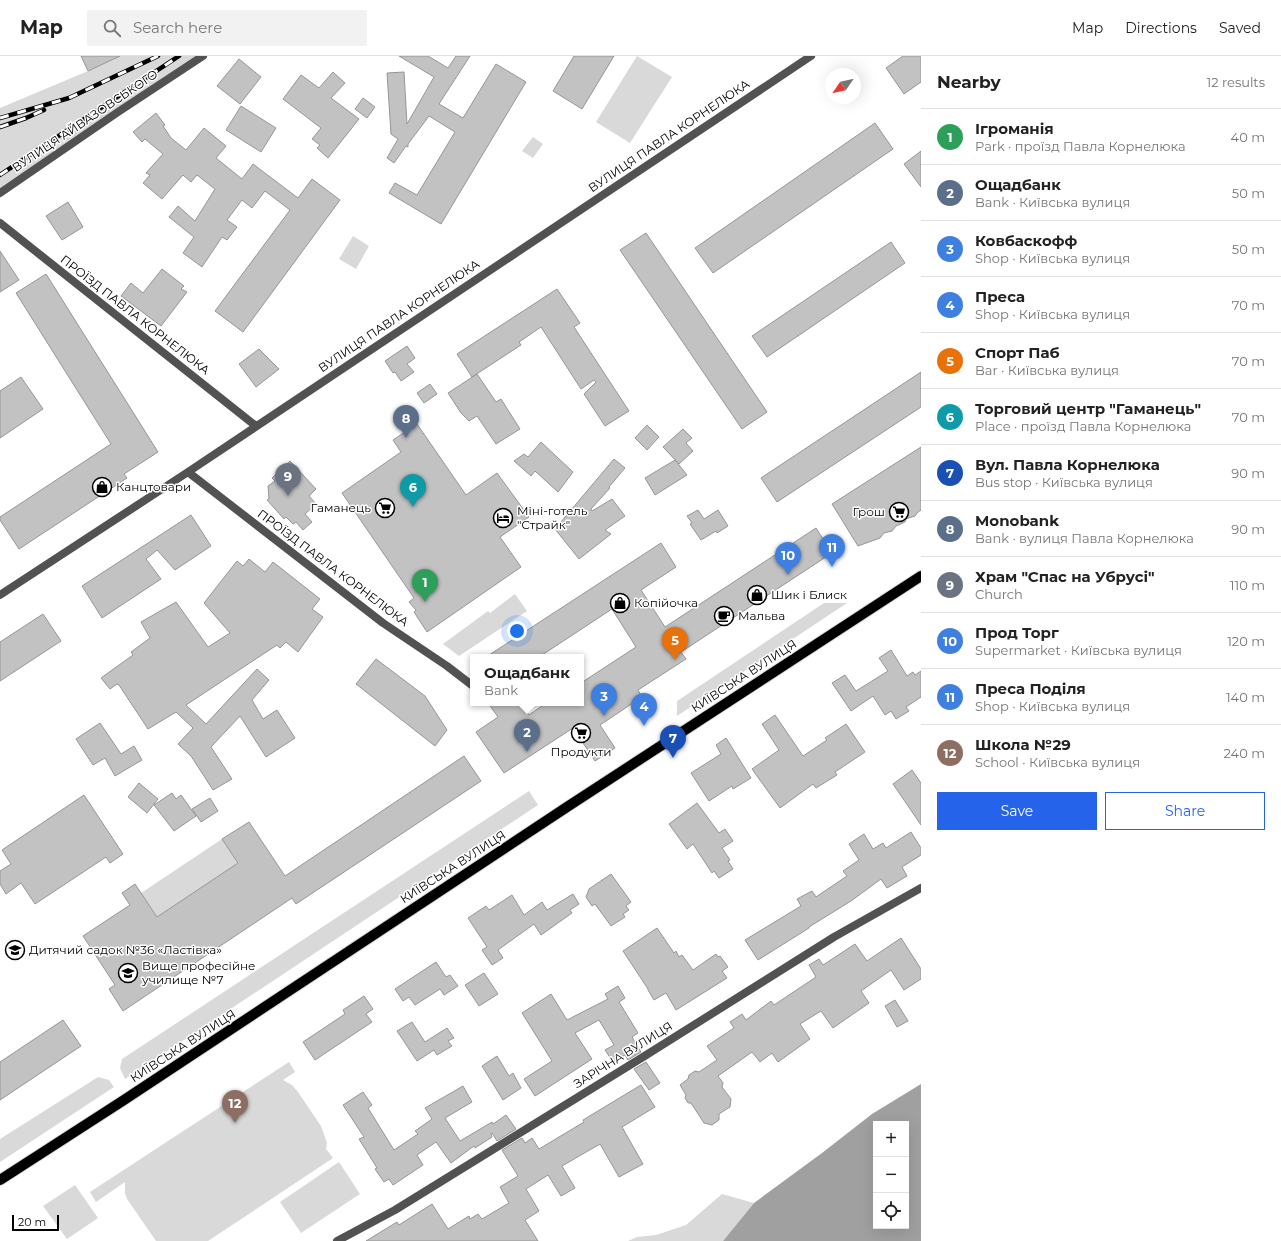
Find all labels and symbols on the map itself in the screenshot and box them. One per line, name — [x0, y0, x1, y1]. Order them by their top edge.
street label: ВУЛИЦЯ АЙВАЗОВСЬКОГО — [9, 66, 160, 175]
north arrow — [825, 68, 861, 104]
street label: ВУЛИЦЯ ПАВЛА КОРНЕЛЮКА — [585, 76, 752, 195]
street label: ПРОЇЗД ПАВЛА КОРНЕЛЮКА — [58, 252, 213, 378]
street label: ВУЛИЦЯ ПАВЛА КОРНЕЛЮКА — [315, 256, 482, 375]
pin: 8 — [393, 405, 419, 438]
pin: 9 — [275, 463, 301, 496]
pin: 6 — [400, 474, 426, 507]
shop icon: Канцтовари — [91, 476, 113, 498]
place label: Канцтовари — [116, 479, 191, 494]
supermarket icon: Гаманець — [374, 497, 396, 519]
place label: Гаманець — [311, 500, 371, 515]
supermarket icon: Грош — [888, 501, 910, 523]
place label: Міні-готель "Страйк" — [517, 503, 588, 532]
place label: Грош — [853, 504, 885, 519]
street label: ПРОЇЗД ПАВЛА КОРНЕЛЮКА — [255, 506, 412, 629]
hotel icon: Міні-готель "Страйк" — [492, 507, 514, 529]
pin: 11 — [819, 534, 845, 567]
pin: 10 — [775, 542, 801, 575]
pin: 1 — [412, 569, 438, 602]
shop icon: Шик і Блиск — [746, 584, 768, 606]
place label: Шик і Блиск — [771, 587, 847, 602]
shop icon: Копійочка — [609, 592, 631, 614]
place label: Копійочка — [634, 595, 698, 610]
cafe icon: Мальва — [713, 605, 735, 627]
place label: Мальва — [738, 608, 785, 623]
your location — [507, 621, 527, 641]
pin: 5 — [662, 627, 688, 660]
street label: КИЇВСЬКА ВУЛИЦЯ — [688, 636, 799, 715]
pin: 3 — [591, 683, 617, 716]
pin: 4 — [631, 693, 657, 726]
pin: 2 — [514, 719, 540, 752]
supermarket icon: Продукти — [570, 722, 592, 744]
pin: 7 — [660, 725, 686, 758]
place label: Продукти — [550, 744, 612, 759]
street label: КИЇВСЬКА ВУЛИЦЯ — [397, 827, 508, 906]
school or university icon: Дитячий садок №36 «Ластівка» — [4, 939, 26, 961]
place label: Дитячий садок №36 «Ластівка» — [29, 942, 222, 957]
place label: Вище професійне училище №7 — [141, 958, 256, 987]
school or university icon: Вище професійне училище №7 — [117, 962, 139, 984]
street label: КИЇВСЬКА ВУЛИЦЯ — [127, 1006, 238, 1085]
street label: ЗАРІЧНА ВУЛИЦЯ — [571, 1018, 675, 1091]
pin: 12 — [222, 1090, 248, 1123]
scale bar — [12, 1213, 59, 1232]

